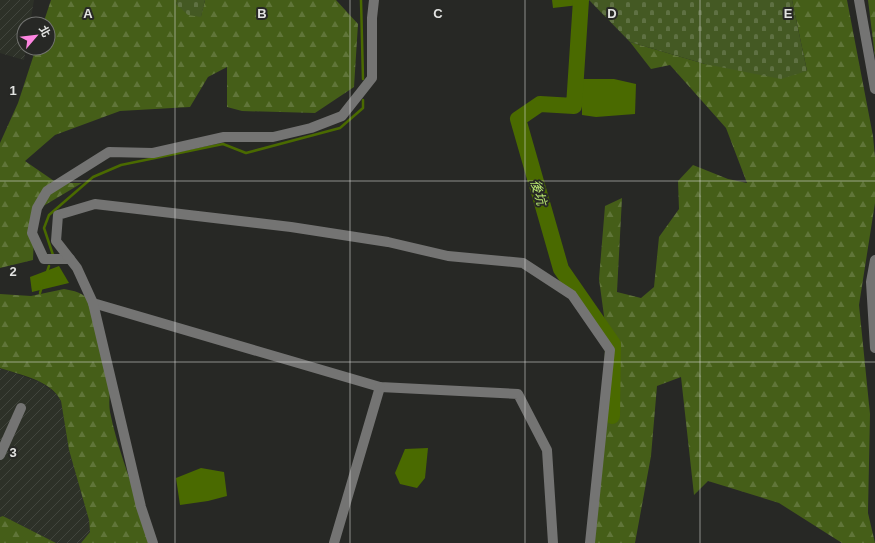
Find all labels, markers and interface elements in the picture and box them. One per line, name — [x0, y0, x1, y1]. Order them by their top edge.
text: A — [83, 6, 93, 21]
text: B — [257, 6, 267, 21]
text: C — [433, 6, 443, 21]
text: D — [607, 6, 617, 21]
text: E — [784, 6, 793, 21]
north arrow — [16, 16, 56, 56]
text: 北 — [37, 24, 53, 39]
text: 1 — [9, 83, 17, 98]
water label: 後坑 — [528, 178, 550, 209]
text: 2 — [9, 264, 17, 279]
text: 3 — [9, 445, 17, 460]

